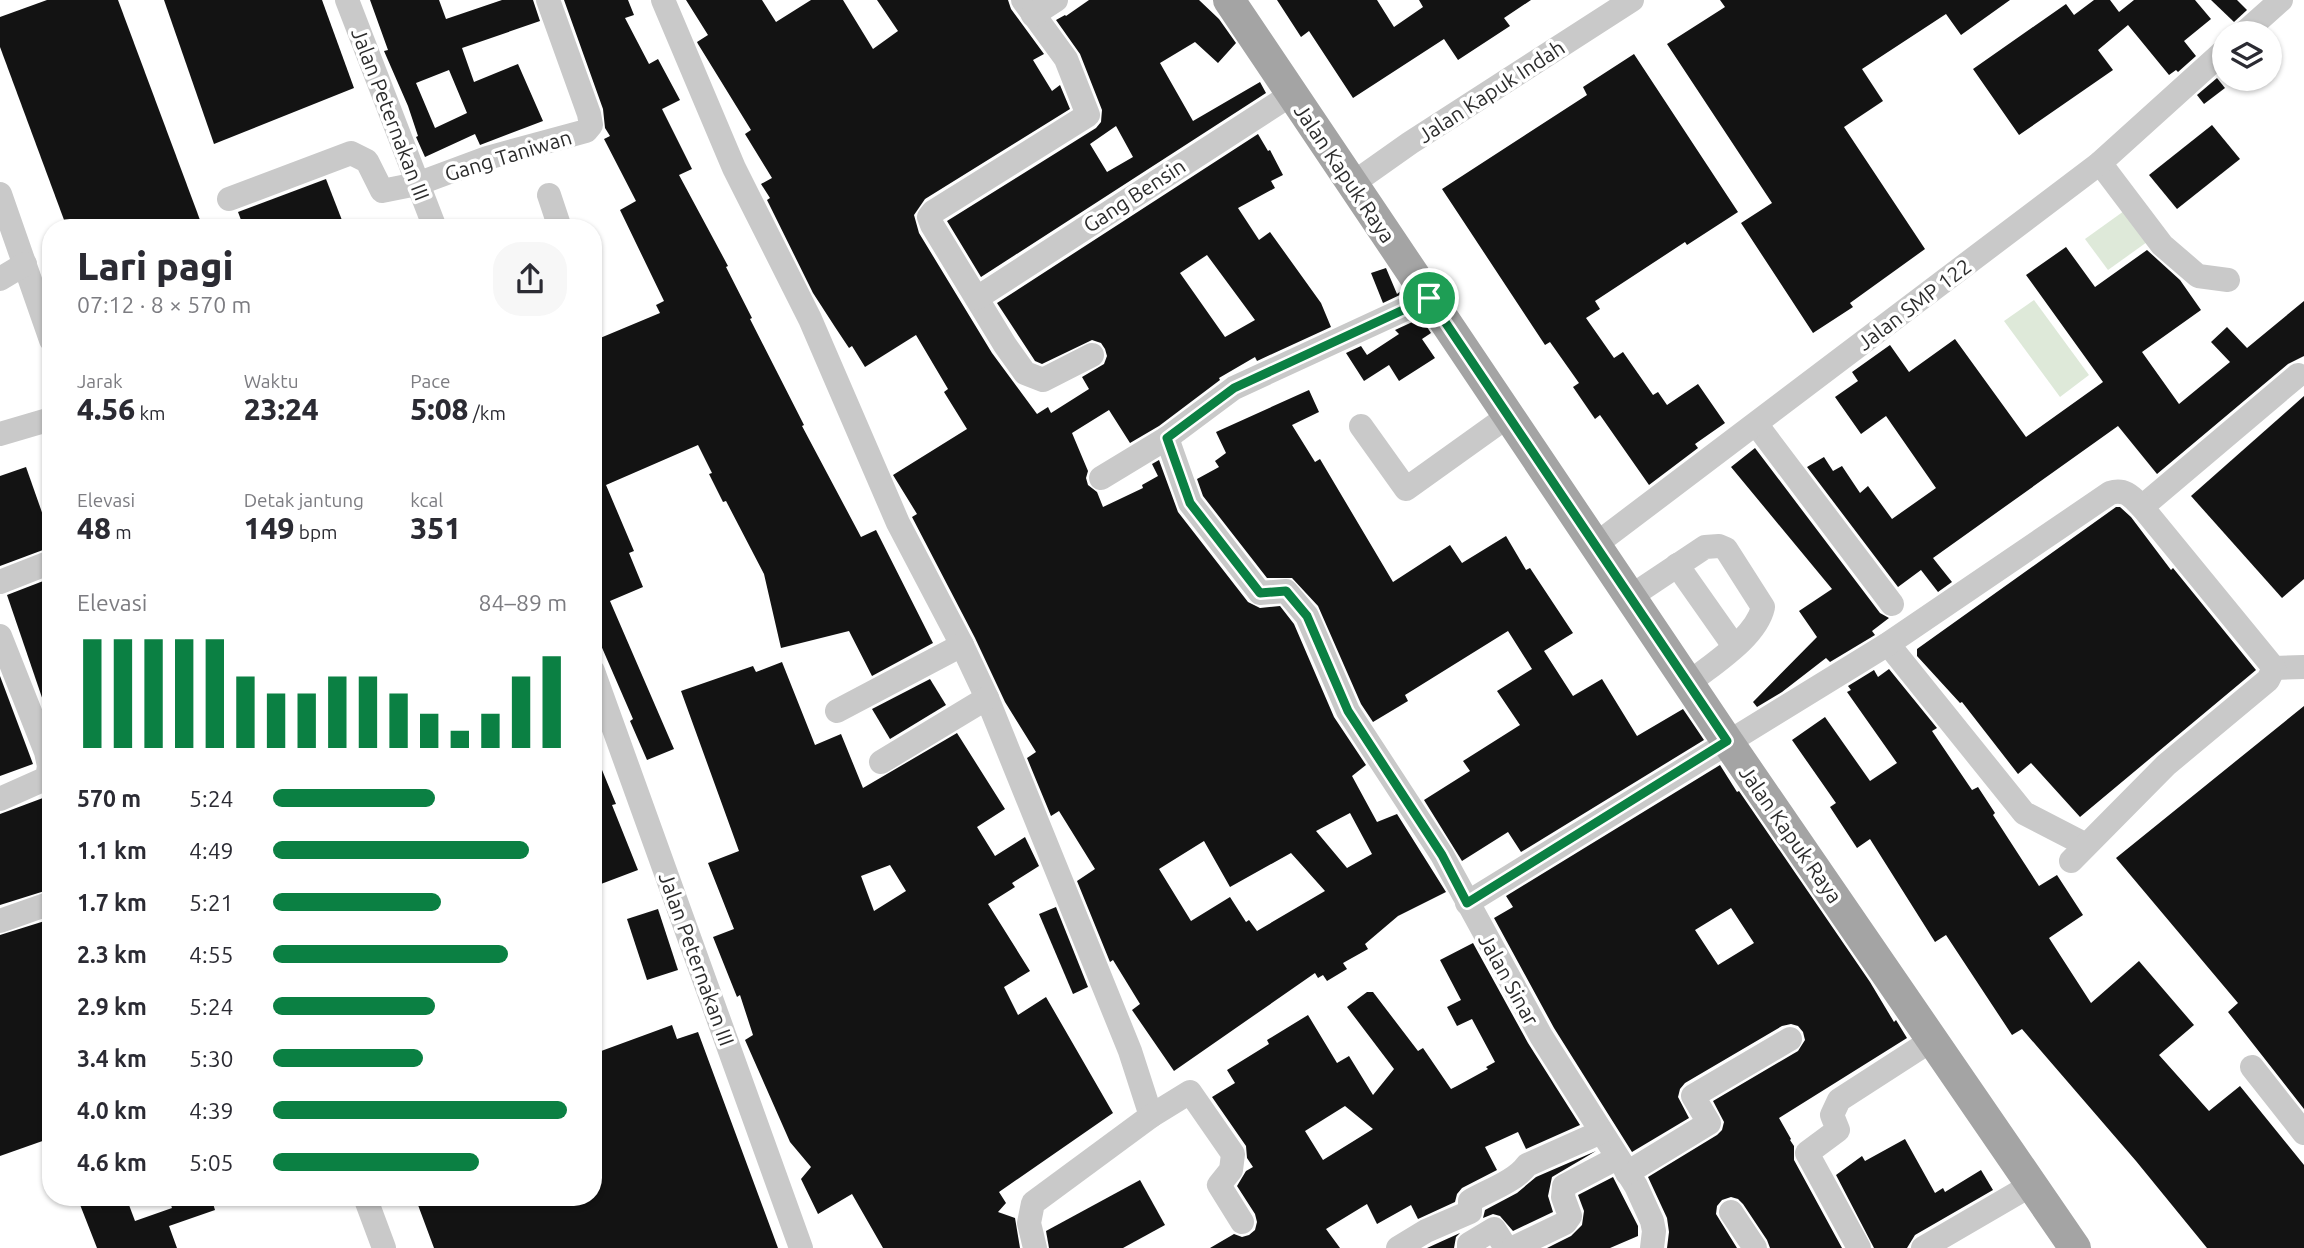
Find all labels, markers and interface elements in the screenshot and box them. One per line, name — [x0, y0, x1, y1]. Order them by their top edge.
map controls — [2212, 21, 2282, 91]
button: layers — [2212, 21, 2282, 91]
street label: Jalan Peternakan III — [347, 24, 435, 204]
street label: Jalan Kapuk Indah — [1413, 35, 1569, 147]
street label: Jalan Kapuk Raya — [1290, 99, 1400, 247]
street label: Gang Taniwan — [442, 124, 574, 186]
street label: Gang Bensin — [1079, 153, 1189, 237]
button: share — [493, 242, 567, 316]
text: Lari pagi — [77, 245, 234, 287]
street label: Jalan SMP 122 — [1852, 253, 1976, 355]
pin — [1399, 268, 1459, 328]
icon: arrive — [1410, 279, 1448, 317]
text: 07:12 · 8 × 570 m — [77, 292, 251, 317]
text: Jarak — [77, 370, 123, 392]
text: Waktu — [244, 370, 299, 392]
text: Pace — [410, 370, 451, 392]
text: 4.56 — [77, 392, 135, 426]
text: 23:24 — [244, 392, 319, 426]
text: 5:08 — [410, 392, 468, 426]
text: km — [135, 402, 165, 424]
text: /km — [468, 402, 506, 424]
text: Elevasi — [77, 489, 135, 511]
text: Detak jantung — [244, 489, 364, 511]
text: kcal — [410, 489, 443, 511]
text: 48 — [77, 511, 111, 545]
text: 149 — [244, 511, 294, 545]
text: 351 — [410, 511, 461, 545]
text: m — [111, 521, 132, 543]
text: bpm — [294, 521, 337, 543]
text: Elevasi — [77, 590, 147, 615]
text: 84–89 m — [479, 590, 567, 615]
street label: Jalan Kapuk Raya — [1735, 761, 1847, 907]
text: 570 m — [77, 786, 141, 811]
text: 5:24 — [189, 786, 234, 811]
text: 1.1 km — [77, 838, 147, 863]
text: 4:49 — [189, 838, 234, 863]
street label: Jalan Peternakan III — [654, 869, 740, 1049]
text: 1.7 km — [77, 890, 147, 915]
text: 5:21 — [189, 890, 234, 915]
street label: Jalan Sinar — [1474, 929, 1544, 1029]
text: 2.3 km — [77, 942, 147, 967]
text: 4:55 — [189, 942, 234, 967]
text: 2.9 km — [77, 994, 147, 1019]
text: 5:24 — [189, 994, 234, 1019]
text: 3.4 km — [77, 1046, 147, 1071]
text: 5:30 — [189, 1046, 234, 1071]
text: 4.0 km — [77, 1098, 147, 1123]
text: 4:39 — [189, 1098, 234, 1123]
text: 4.6 km — [77, 1150, 147, 1175]
text: 5:05 — [189, 1150, 234, 1175]

